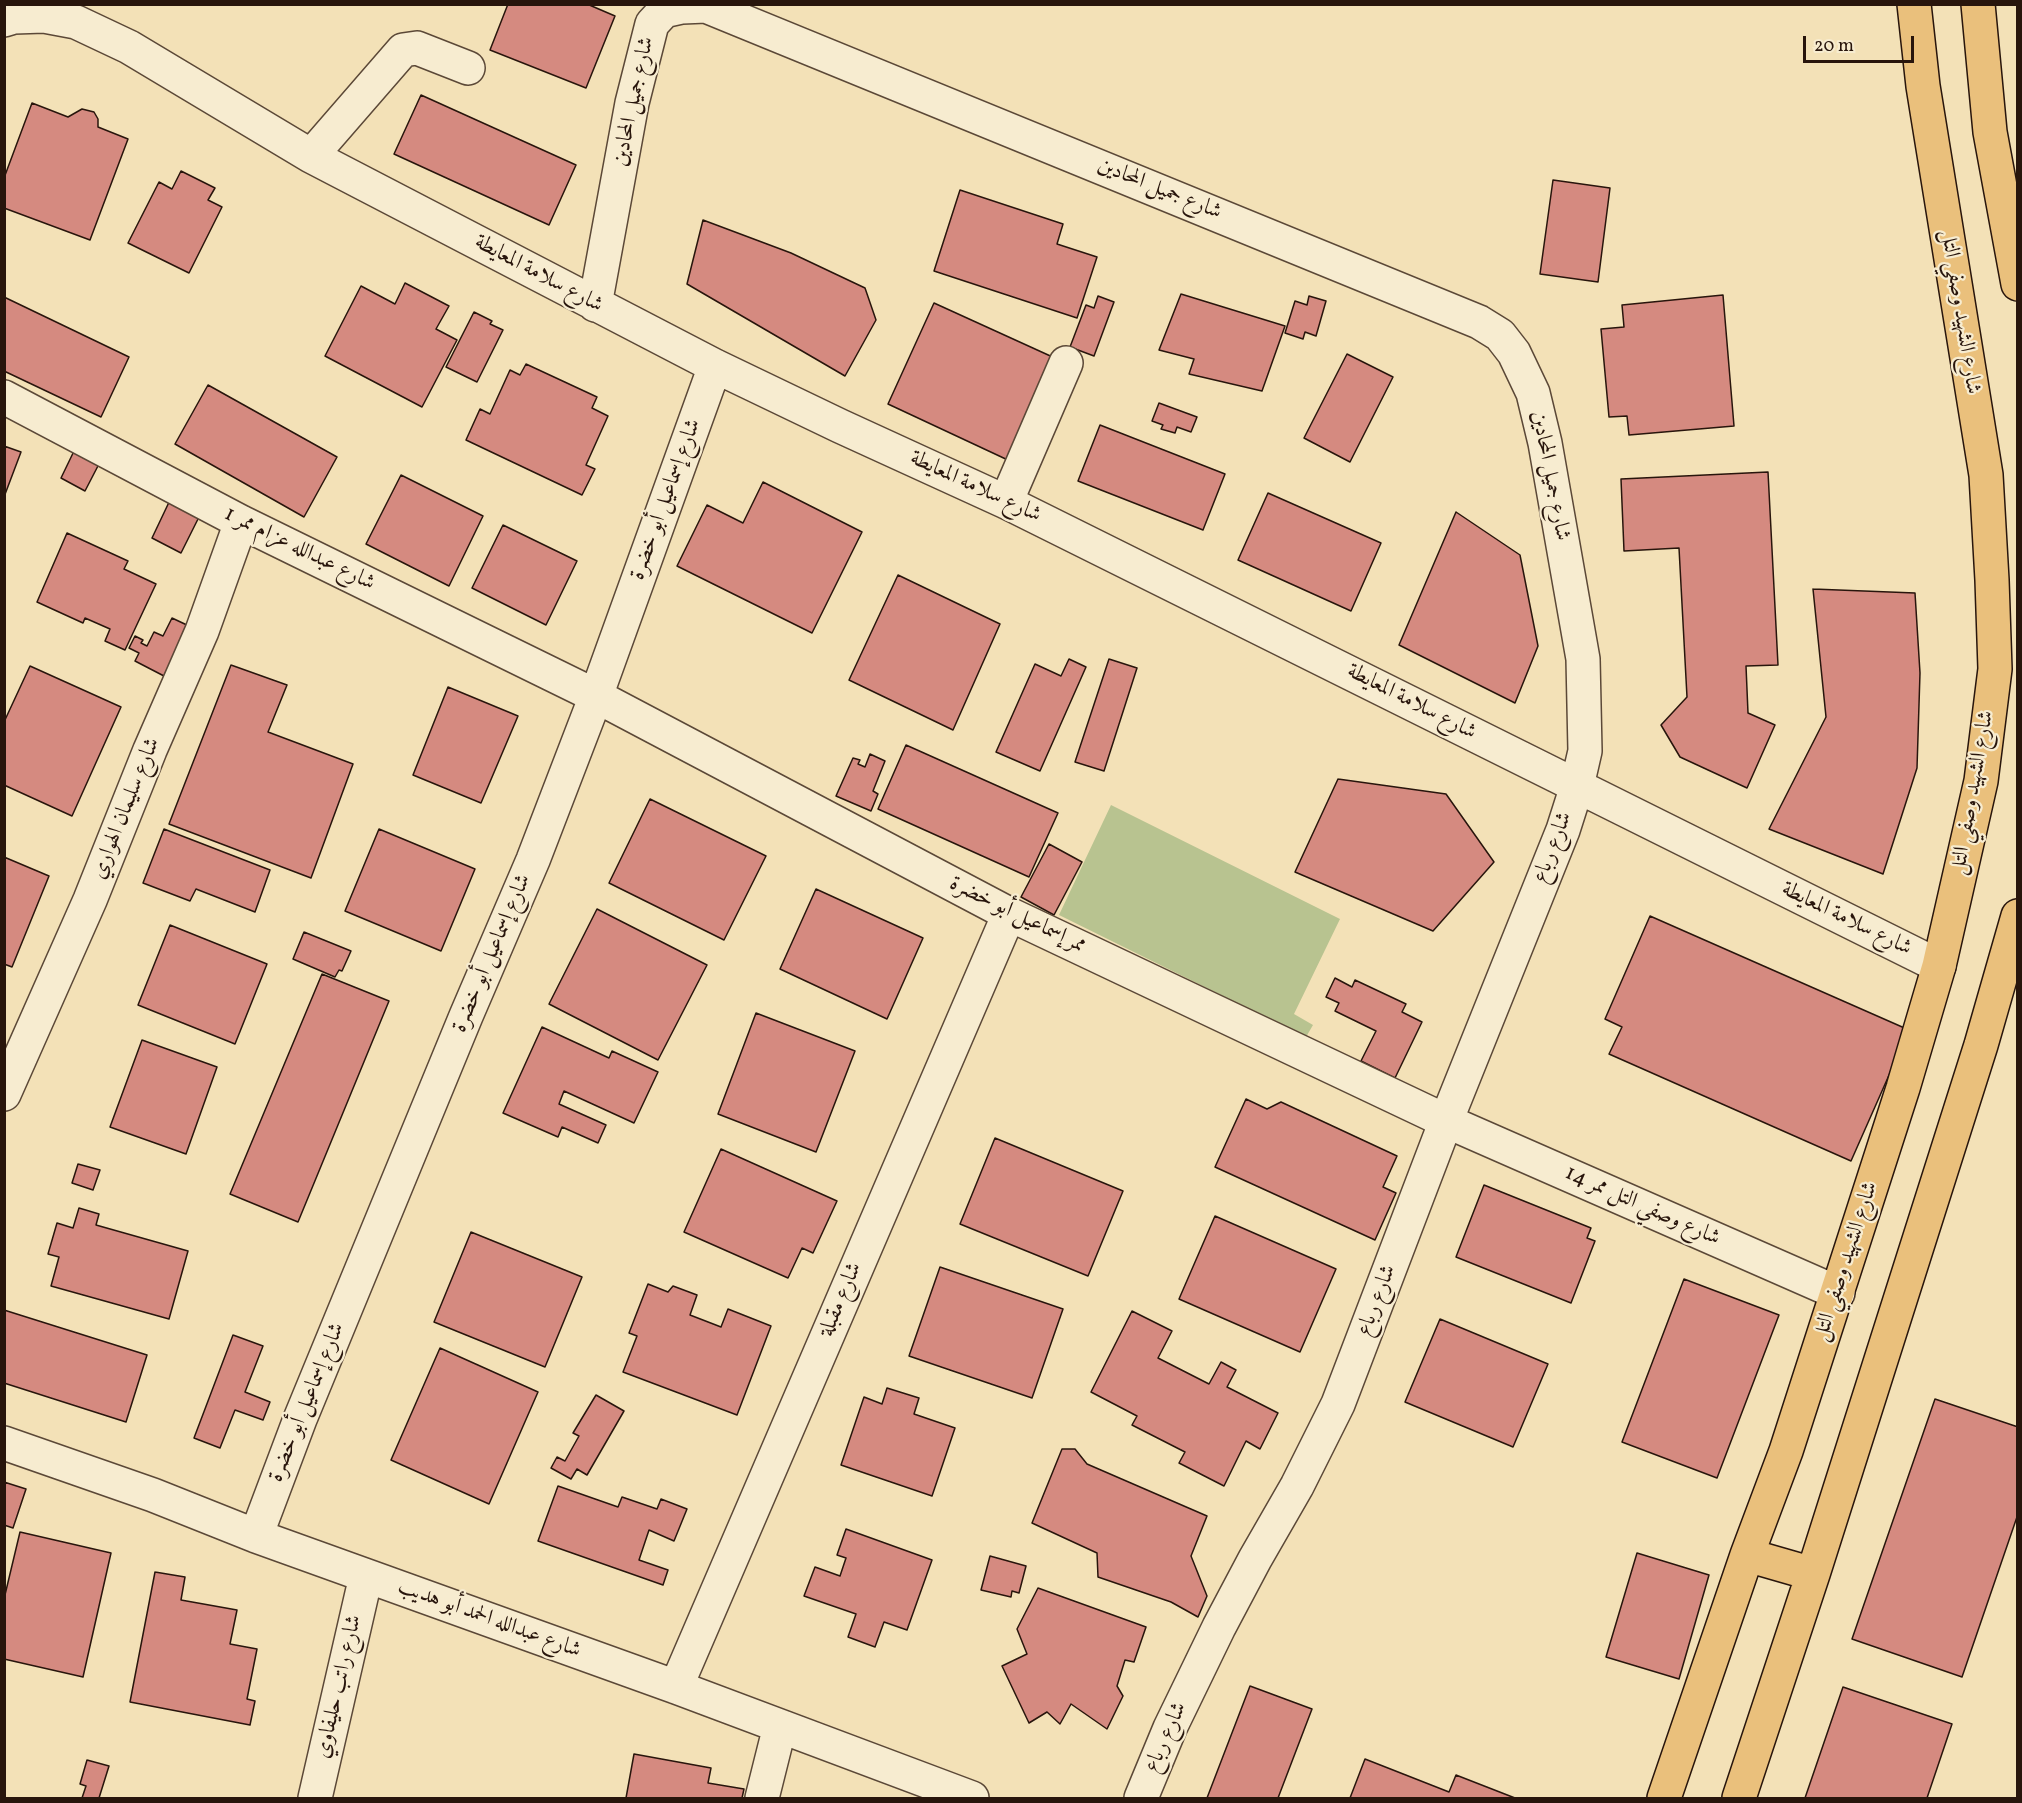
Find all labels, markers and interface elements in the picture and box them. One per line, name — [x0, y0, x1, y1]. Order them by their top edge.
scale bar — [1806, 24, 1917, 62]
text: 20 m — [1814, 34, 1854, 59]
street label: شارع جميل المحادين — [608, 35, 662, 169]
street label: شارع جميل المحادين — [1093, 153, 1225, 227]
street label: شارع الشهيد وصفي التل — [1933, 228, 1985, 396]
street label: شارع سلامة المعايطة — [469, 230, 607, 320]
street label: شارع جميل المحادين — [1523, 409, 1575, 543]
street label: شارع إسماعيل أبو خضرة — [626, 416, 708, 584]
street label: شارع سلامة المعايطة — [905, 446, 1045, 530]
street label: شارع عبدالله عزام ممر 1 — [219, 502, 379, 598]
street label: شارع سلامة المعايطة — [1342, 659, 1480, 747]
street label: شارع الشهيد وصفي التل — [1947, 709, 2001, 877]
street label: شارع سليمان الهواري — [87, 735, 167, 883]
street label: شارع رباع — [1528, 809, 1580, 887]
street label: شارع إسماعيل أبو خضرة — [448, 871, 538, 1037]
street label: ممر إسماعيل أبو خضرة — [944, 872, 1090, 960]
street label: شارع سلامة المعايطة — [1776, 877, 1916, 963]
street label: شارع وصفي التل ممر 14 — [1560, 1161, 1724, 1253]
street label: شارع الشهيد وصفي التل — [1809, 1179, 1885, 1345]
street label: شارع مقبلة — [815, 1259, 869, 1341]
street label: شارع رباع — [1352, 1262, 1404, 1340]
street label: شارع إسماعيل أبو خضرة — [264, 1320, 352, 1486]
street label: شارع عبدالله الحمد أبو هديب — [394, 1575, 584, 1665]
street label: شارع راتب حليفاوي — [311, 1613, 369, 1761]
street label: شارع رباع — [1140, 1699, 1194, 1777]

